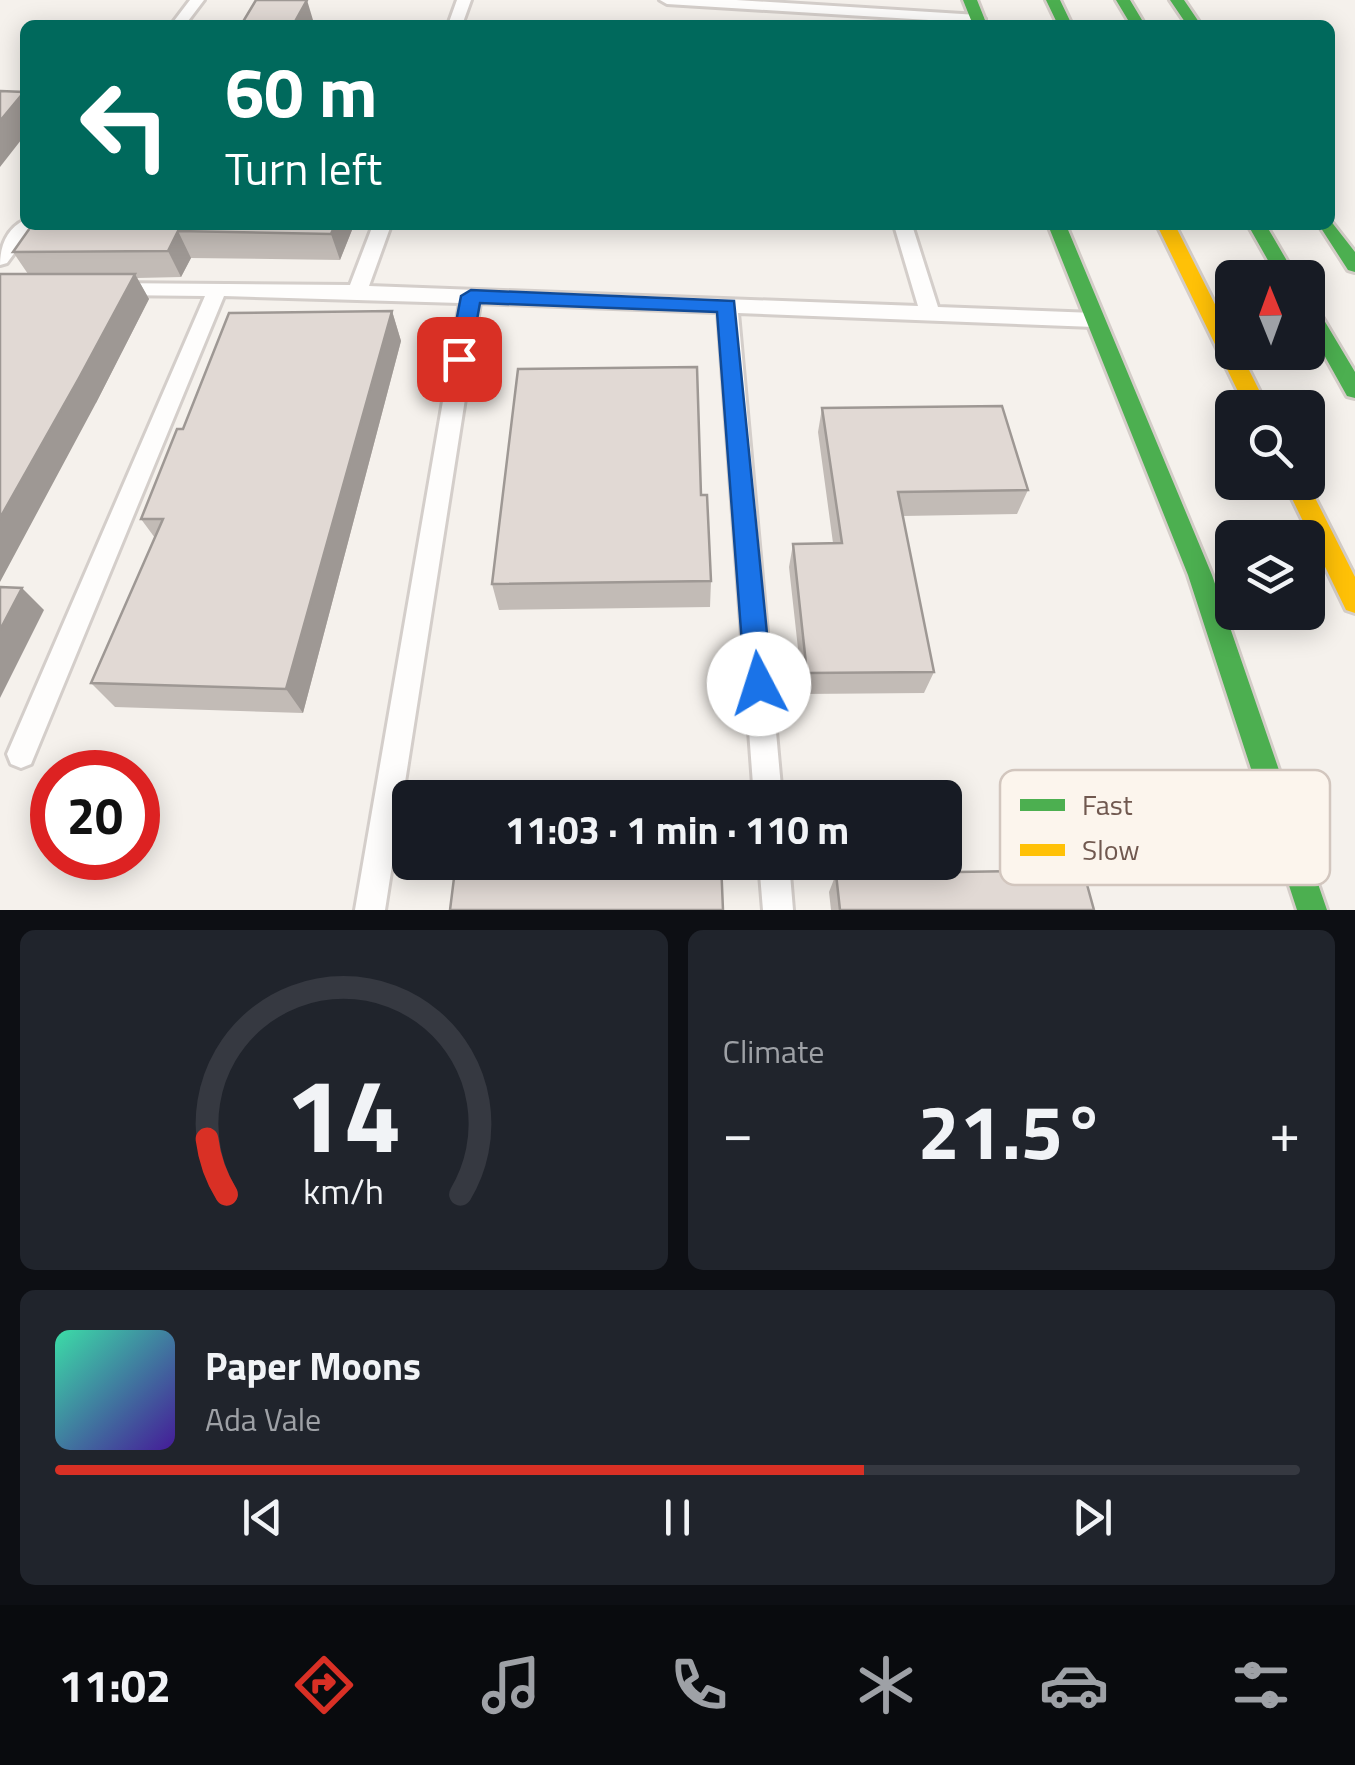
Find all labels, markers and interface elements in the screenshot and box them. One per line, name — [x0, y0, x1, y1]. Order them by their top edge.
text: 60 m — [225, 38, 378, 144]
icon: left — [60, 60, 190, 190]
text: Turn left — [225, 134, 382, 202]
north arrow — [1215, 260, 1325, 370]
map controls — [1215, 260, 1325, 630]
pin — [417, 317, 502, 402]
icon: arrive — [432, 332, 487, 387]
button: search — [1215, 390, 1325, 500]
button: layers — [1215, 520, 1325, 630]
position arrow — [707, 632, 811, 736]
speed limit sign: 20 — [30, 750, 160, 880]
legend — [1000, 770, 1330, 885]
text: Fast — [1082, 783, 1133, 826]
text: 11:03 · 1 min · 110 m — [505, 801, 849, 859]
text: Slow — [1082, 828, 1140, 871]
text: Climate — [723, 1027, 824, 1075]
text: 14 — [286, 1034, 402, 1192]
text: 21.5° — [918, 1074, 1105, 1188]
text: − — [723, 1090, 753, 1173]
text: + — [1269, 1090, 1300, 1173]
text: km/h — [303, 1163, 384, 1218]
text: Paper Moons — [205, 1337, 421, 1395]
text: Ada Vale — [205, 1395, 321, 1443]
icon: previous — [235, 1490, 290, 1545]
icon: pause — [650, 1490, 705, 1545]
icon: next — [1065, 1490, 1120, 1545]
icon: directions — [289, 1650, 359, 1720]
icon: music — [476, 1650, 546, 1720]
icon: phone — [664, 1650, 734, 1720]
icon: climate — [851, 1650, 921, 1720]
icon: car — [1039, 1650, 1109, 1720]
icon: filters — [1226, 1650, 1296, 1720]
text: 11:02 — [59, 1651, 171, 1719]

